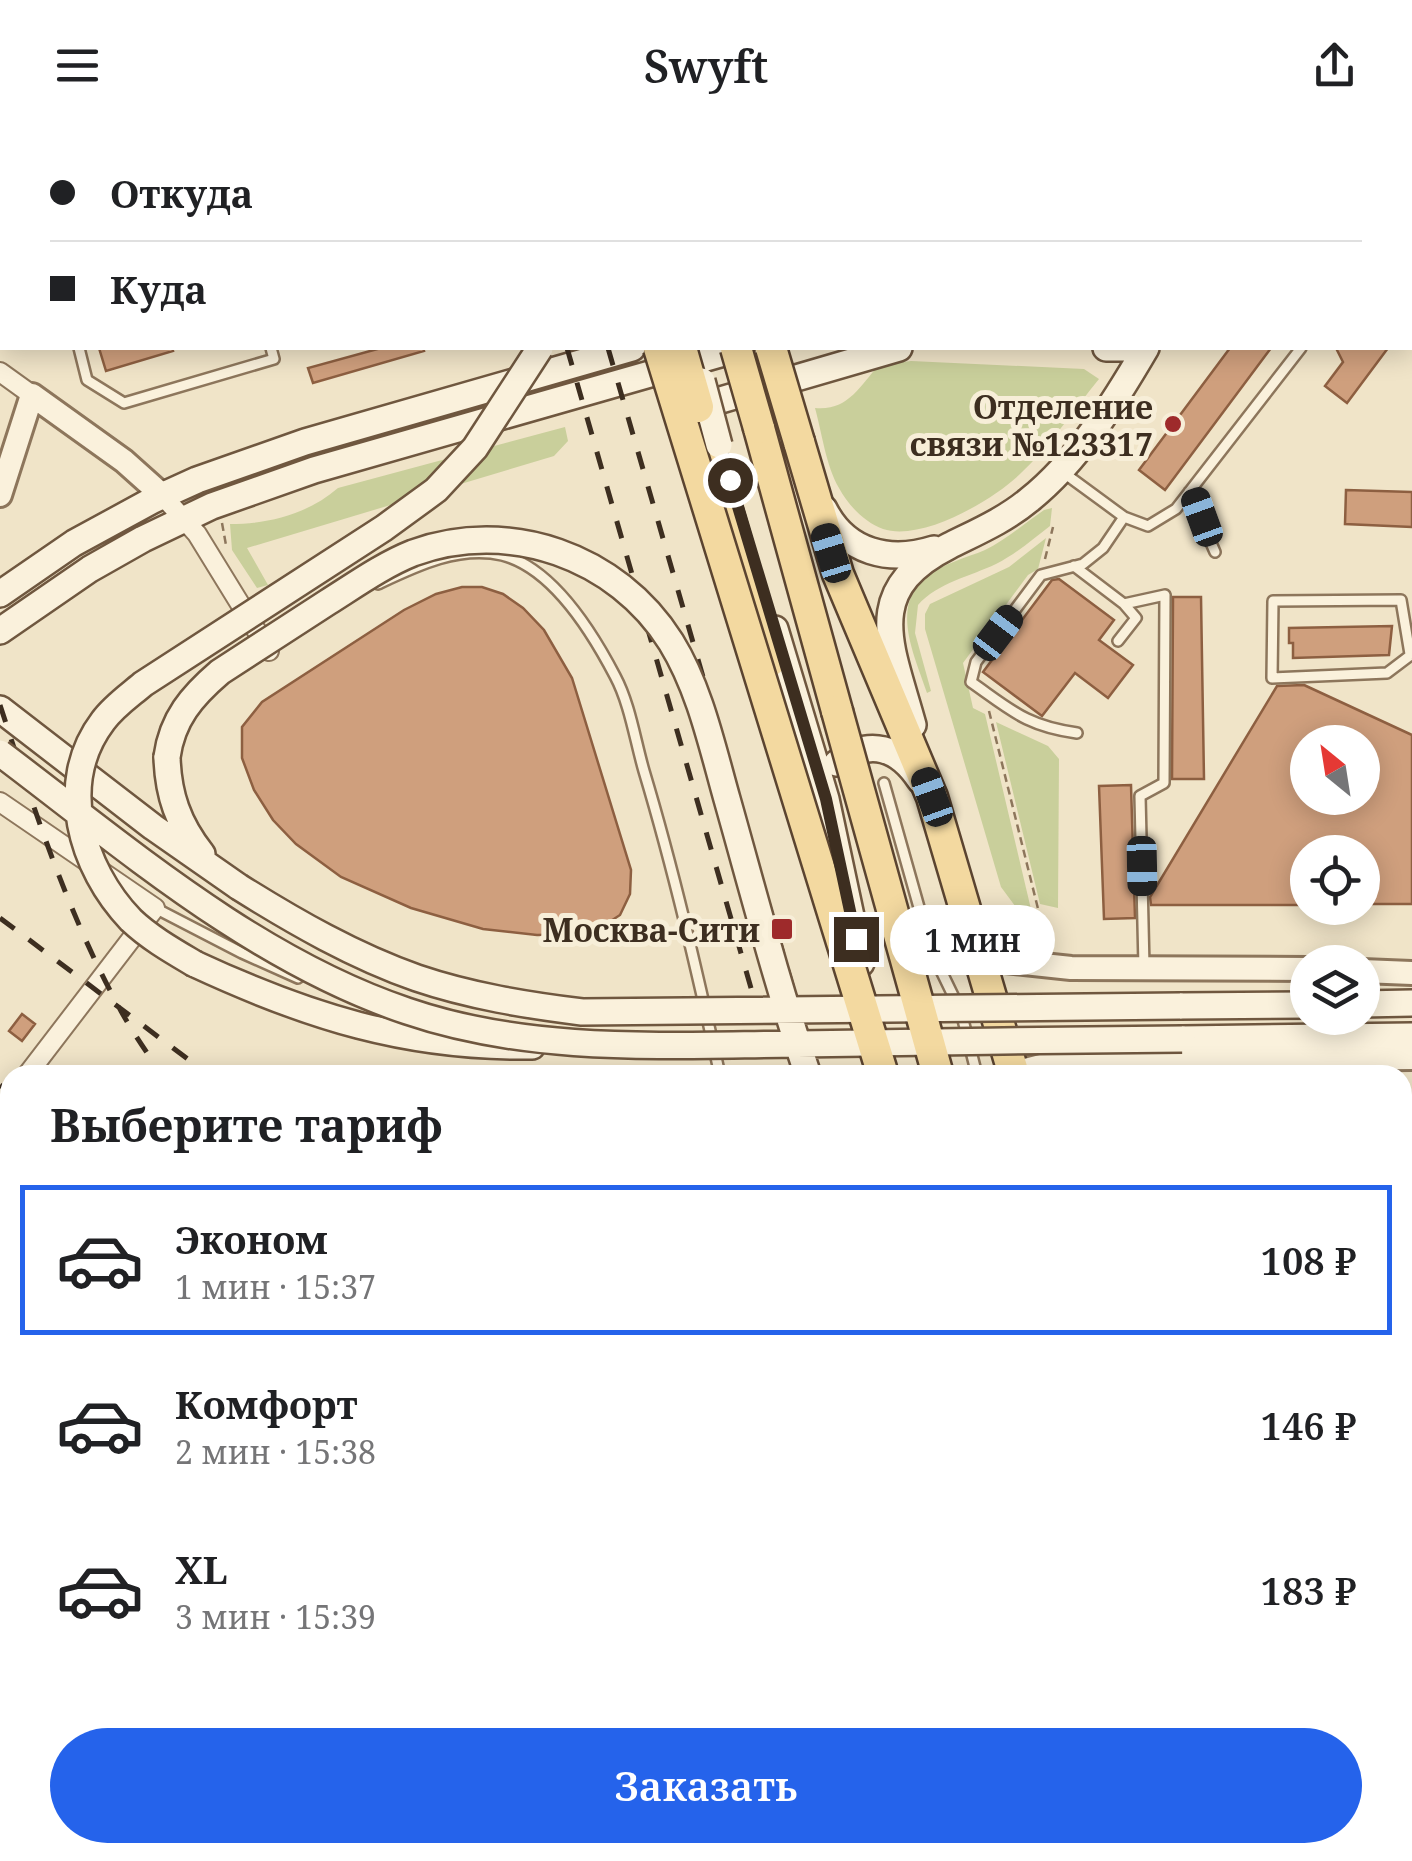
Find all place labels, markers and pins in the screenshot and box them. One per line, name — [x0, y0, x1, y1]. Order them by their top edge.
place label: Отделение связи №123317 — [910, 385, 1153, 465]
marker: Отделение связи №123317 — [1162, 413, 1184, 435]
place label: Москва-Сити — [542, 908, 760, 951]
marker: Москва-Сити — [769, 916, 795, 942]

